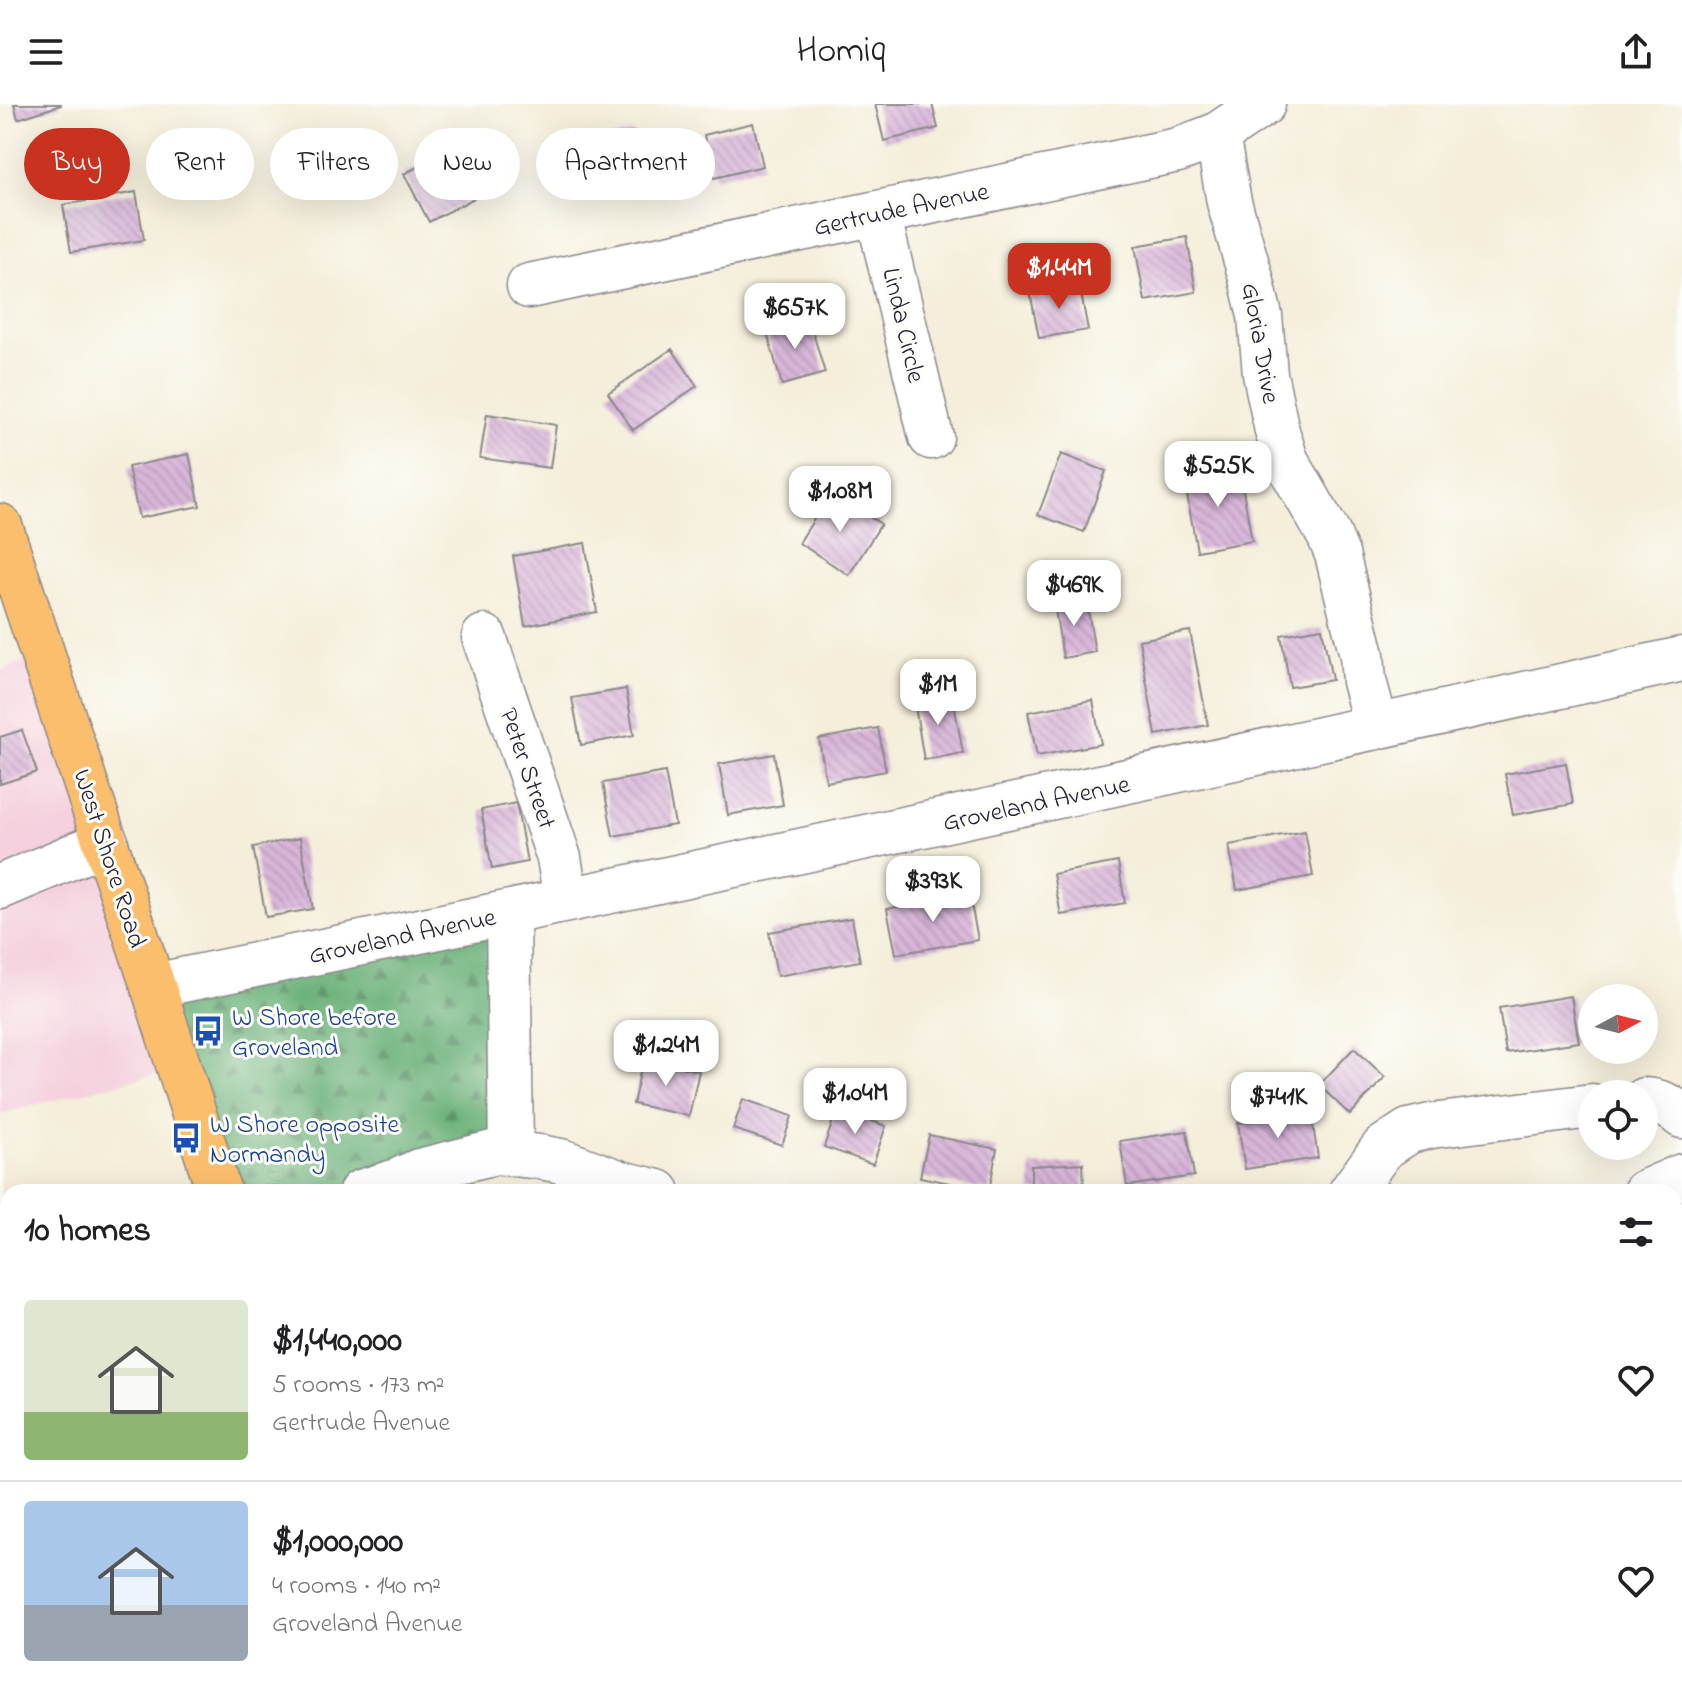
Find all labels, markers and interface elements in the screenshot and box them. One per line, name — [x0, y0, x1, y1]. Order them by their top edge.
text: Homiq — [796, 26, 886, 79]
icon: menu — [24, 30, 68, 74]
icon: share — [1614, 30, 1658, 74]
chip: Buy — [24, 128, 130, 200]
chip: Rent — [146, 128, 254, 200]
chip: Filters — [270, 128, 398, 200]
chip: New — [414, 128, 520, 200]
chip: Apartment — [536, 128, 715, 200]
street label: Gertrude Avenue — [811, 174, 993, 248]
pin: $1.44M — [994, 243, 1124, 311]
text: $1.44M — [1026, 250, 1092, 288]
street label: Linda Circle — [870, 264, 934, 387]
street label: Gloria Drive — [1230, 280, 1288, 407]
pin: $657K — [739, 283, 851, 351]
text: $657K — [762, 290, 828, 328]
pin: $525K — [1162, 441, 1274, 509]
text: $525K — [1182, 448, 1254, 486]
pin: $1.08M — [775, 466, 905, 534]
text: $1.08M — [807, 473, 873, 511]
pin: $469K — [1018, 560, 1130, 628]
text: $469K — [1045, 567, 1103, 605]
pin: $1M — [899, 659, 977, 727]
text: $1M — [918, 666, 958, 704]
street label: Peter Street — [488, 703, 565, 835]
street label: West Shore Road — [61, 765, 155, 953]
street label: Groveland Avenue — [940, 766, 1134, 843]
pin: $393K — [877, 856, 989, 924]
text: $393K — [904, 863, 962, 901]
street label: Groveland Avenue — [306, 899, 500, 976]
north arrow — [1578, 984, 1658, 1064]
map controls — [1578, 984, 1658, 1160]
place label: W Shore before Groveland — [232, 1000, 397, 1068]
bus stop icon: W Shore before Groveland — [191, 1014, 225, 1048]
pin: $1.24M — [601, 1020, 731, 1088]
text: $1.24M — [632, 1027, 700, 1065]
pin: $1.04M — [790, 1068, 920, 1136]
pin: $741K — [1222, 1072, 1334, 1140]
text: $1.04M — [821, 1075, 889, 1113]
text: $741K — [1249, 1079, 1307, 1117]
button: locate — [1578, 1080, 1658, 1160]
place label: W Shore opposite Normandy — [210, 1107, 399, 1175]
bus stop icon: W Shore opposite Normandy — [169, 1121, 203, 1155]
text: 10 homes — [24, 1207, 151, 1257]
icon: filters — [1614, 1210, 1658, 1254]
text: $1,440,000 — [272, 1317, 402, 1367]
icon: home — [88, 1332, 184, 1428]
icon: heart — [1614, 1358, 1658, 1402]
text: 5 rooms · 173 m² — [272, 1367, 445, 1405]
text: Gertrude Avenue — [272, 1405, 450, 1443]
text: $1,000,000 — [272, 1518, 403, 1568]
icon: home — [88, 1533, 184, 1629]
icon: heart — [1614, 1559, 1658, 1603]
text: 4 rooms · 140 m² — [272, 1568, 441, 1606]
text: Groveland Avenue — [272, 1606, 462, 1644]

